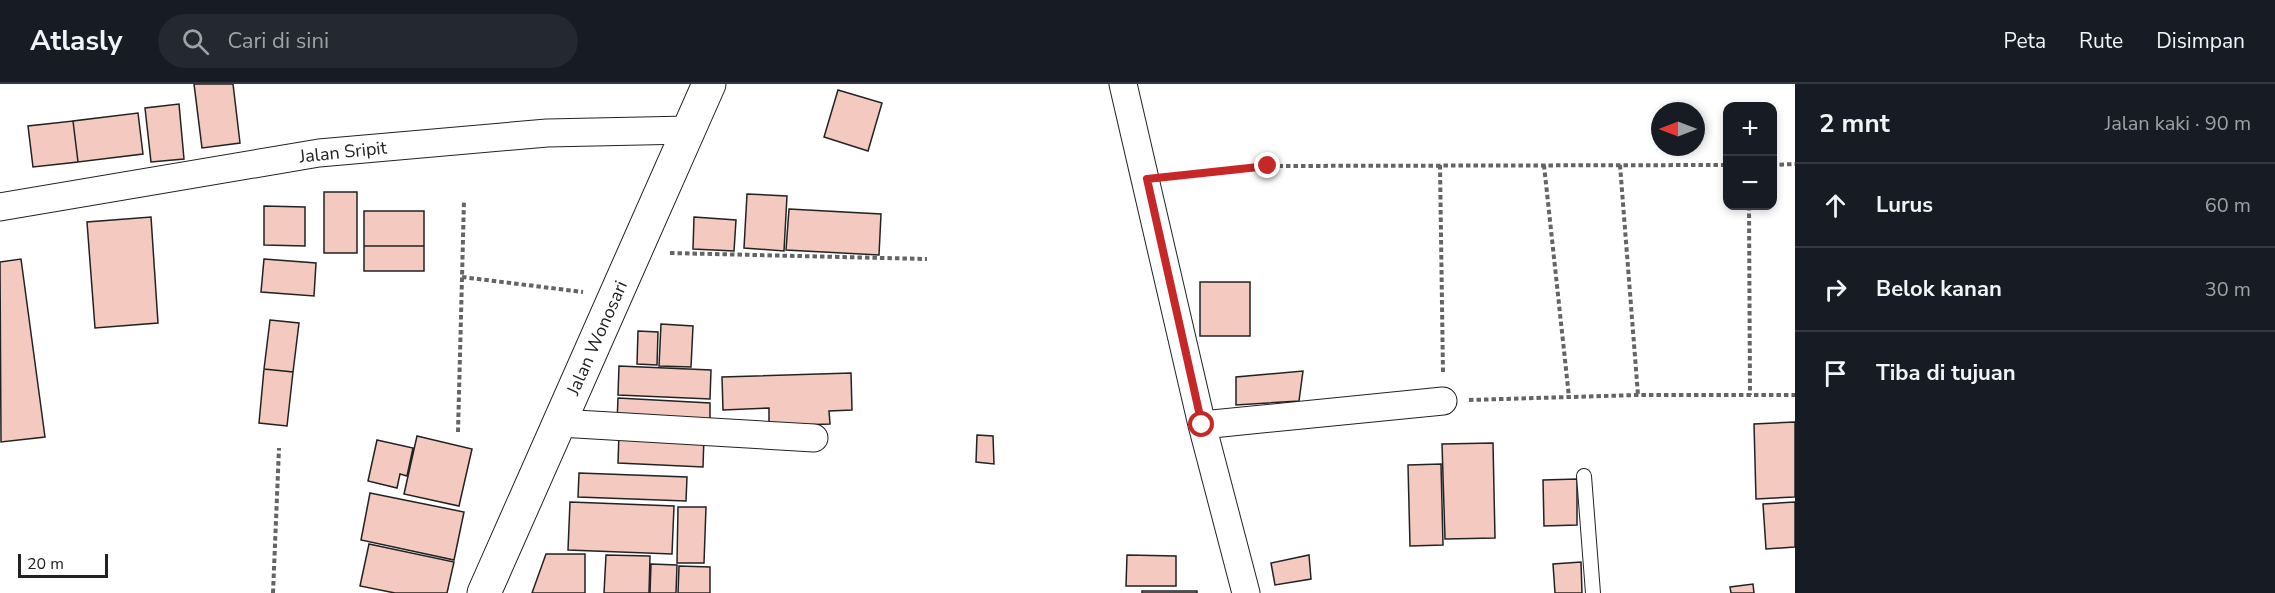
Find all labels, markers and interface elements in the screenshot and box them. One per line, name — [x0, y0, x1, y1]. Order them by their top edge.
search box — [158, 14, 578, 68]
text: Atlasly — [30, 22, 122, 60]
icon: search — [179, 25, 212, 58]
text: Cari di sini — [227, 26, 329, 56]
text: Peta — [2004, 27, 2046, 55]
text: Rute — [2079, 27, 2123, 55]
text: Disimpan — [2156, 27, 2245, 55]
north arrow — [1651, 102, 1705, 156]
map controls — [1723, 102, 1777, 210]
button: + — [1723, 102, 1777, 156]
text: 2 mnt — [1819, 106, 1890, 141]
text: Jalan kaki · 90 m — [2105, 110, 2251, 137]
street label: Jalan Sripit — [297, 135, 389, 169]
route end — [1254, 152, 1280, 178]
button: − — [1723, 156, 1777, 210]
icon: ahead — [1819, 189, 1852, 222]
text: Lurus — [1876, 190, 1933, 220]
text: 60 m — [2205, 192, 2251, 219]
icon: right — [1819, 273, 1852, 306]
text: Belok kanan — [1876, 274, 2002, 304]
text: 30 m — [2205, 276, 2251, 303]
street label: Jalan Wonosari — [561, 277, 633, 400]
icon: arrive — [1819, 357, 1852, 390]
text: Tiba di tujuan — [1876, 358, 2016, 388]
route start — [1188, 411, 1214, 437]
scale bar — [18, 551, 108, 578]
text: 20 m — [27, 553, 64, 575]

